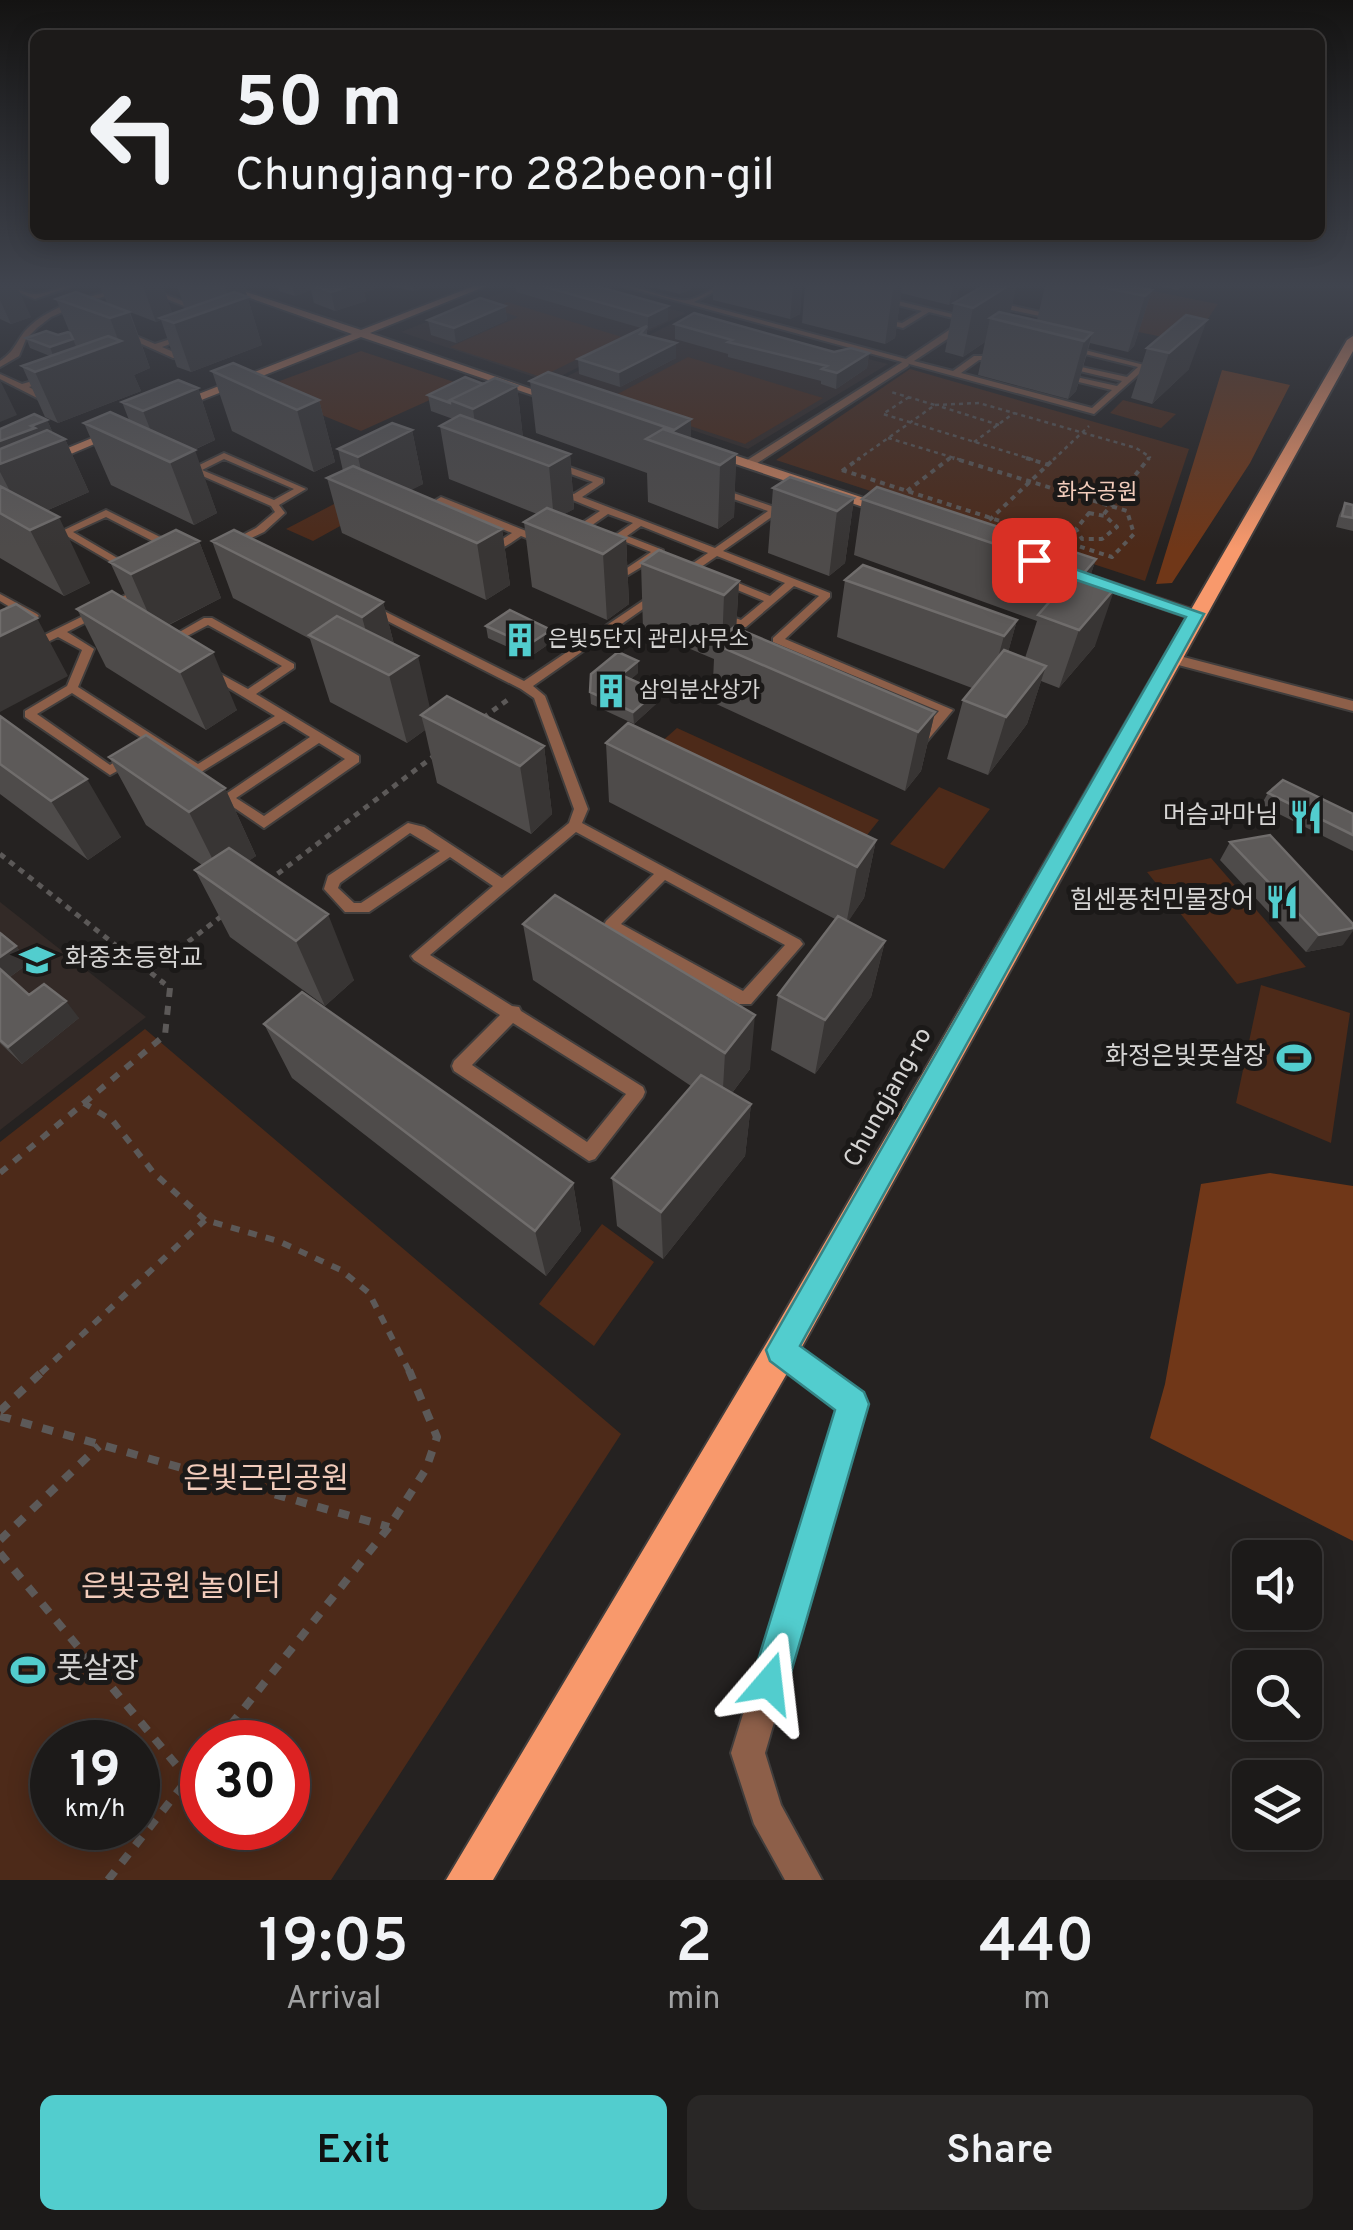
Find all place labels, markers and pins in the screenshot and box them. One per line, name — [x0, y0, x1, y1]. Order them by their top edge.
pin — [992, 518, 1077, 603]
building icon: 은빛5단지 관리사무소 — [501, 621, 539, 659]
place label: 은빛5단지 관리사무소 — [548, 627, 749, 654]
building icon: 삼익분산상가 — [592, 672, 630, 710]
place label: 삼익분산상가 — [639, 678, 760, 705]
restaurant icon: 머슴과마님 — [1287, 798, 1325, 836]
place label: 머슴과마님 — [1163, 801, 1278, 833]
restaurant icon: 힘센풍천민물장어 — [1263, 883, 1301, 921]
place label: 힘센풍천민물장어 — [1070, 886, 1254, 918]
school or university icon: 화중초등학교 — [18, 941, 56, 979]
place label: 화중초등학교 — [65, 944, 203, 976]
sports icon: 화정은빛풋살장 — [1275, 1039, 1313, 1077]
place label: 화정은빛풋살장 — [1105, 1042, 1266, 1074]
sports icon: 풋살장 — [9, 1651, 47, 1689]
place label: 풋살장 — [56, 1652, 139, 1689]

